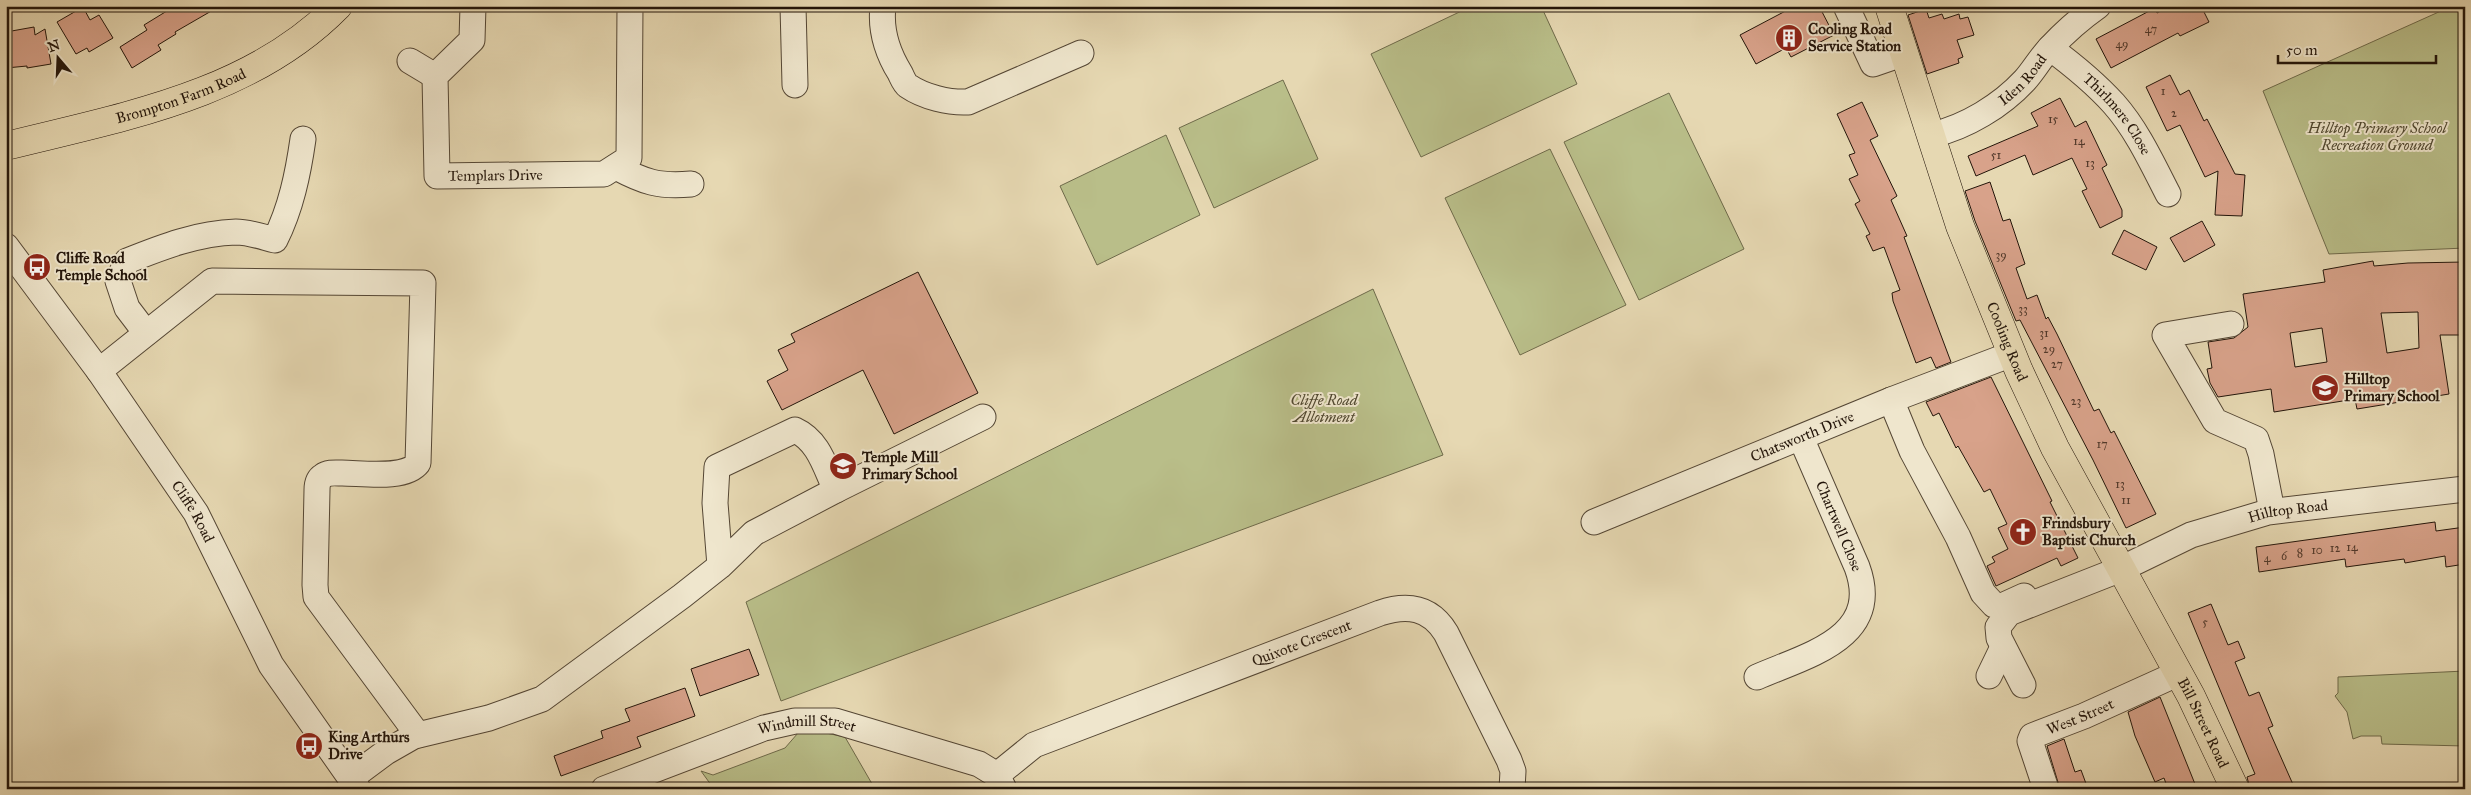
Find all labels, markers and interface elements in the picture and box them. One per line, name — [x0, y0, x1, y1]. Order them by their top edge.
place label: Cooling Road Service Station — [1808, 20, 1902, 55]
house number: 47 — [2145, 22, 2157, 36]
building icon: Cooling Road Service Station — [1774, 23, 1804, 53]
north arrow — [32, 32, 82, 82]
scale bar — [2278, 32, 2436, 64]
text: N — [46, 36, 62, 56]
house number: 49 — [2115, 37, 2129, 51]
text: 50 m — [2286, 41, 2318, 59]
street label: Iden Road — [1995, 50, 2051, 109]
street label: Brompton Farm Road — [114, 64, 249, 127]
street label: Thirlmere Close — [2079, 69, 2155, 158]
house number: 1 — [2161, 84, 2166, 98]
house number: 2 — [2171, 106, 2177, 120]
house number: 15 — [2048, 112, 2059, 126]
park label: Hilltop Primary School Recreation Ground — [2307, 119, 2448, 154]
house number: 14 — [2073, 134, 2085, 148]
house number: 51 — [1991, 148, 2001, 162]
house number: 13 — [2085, 156, 2095, 170]
street label: Templars Drive — [448, 166, 543, 185]
house number: 39 — [1995, 248, 2007, 262]
place label: Cliffe Road Temple School — [55, 249, 148, 285]
bus stop icon: Cliffe Road Temple School — [22, 252, 52, 282]
street label: Cooling Road — [1983, 299, 2032, 385]
house number: 33 — [2018, 302, 2028, 316]
house number: 31 — [2039, 326, 2049, 340]
house number: 29 — [2043, 342, 2055, 356]
house number: 27 — [2051, 357, 2063, 371]
place label: Hilltop Primary School — [2344, 370, 2441, 406]
school or university icon: Hilltop Primary School — [2310, 373, 2340, 403]
park label: Cliffe Road Allotment — [1291, 391, 1359, 426]
house number: 23 — [2071, 394, 2082, 408]
street label: Chatsworth Drive — [1748, 407, 1857, 466]
house number: 17 — [2096, 437, 2108, 451]
place label: Temple Mill Primary School — [861, 448, 959, 484]
school or university icon: Temple Mill Primary School — [828, 451, 858, 481]
street label: Cliffe Road — [168, 477, 218, 546]
house number: 13 — [2115, 477, 2125, 491]
street label: Chartwell Close — [1812, 478, 1866, 574]
house number: 11 — [2121, 493, 2131, 507]
street label: Hilltop Road — [2246, 496, 2329, 527]
place label: Frindsbury Baptist Church — [2042, 514, 2137, 550]
church icon: Frindsbury Baptist Church — [2008, 517, 2038, 547]
house number: 14 — [2346, 540, 2358, 554]
house number: 12 — [2330, 541, 2340, 555]
house number: 10 — [2311, 543, 2323, 557]
house number: 8 — [2297, 546, 2303, 560]
house number: 6 — [2281, 549, 2288, 563]
house number: 4 — [2264, 551, 2271, 565]
house number: 5 — [2202, 615, 2208, 629]
street label: Quixote Crescent — [1249, 616, 1355, 670]
street label: Bill Street Road — [2174, 675, 2233, 771]
street label: West Street — [2044, 694, 2117, 739]
street label: Windmill Street — [756, 712, 859, 738]
place label: King Arthurs Drive — [328, 728, 410, 763]
bus stop icon: King Arthurs Drive — [294, 731, 324, 761]

